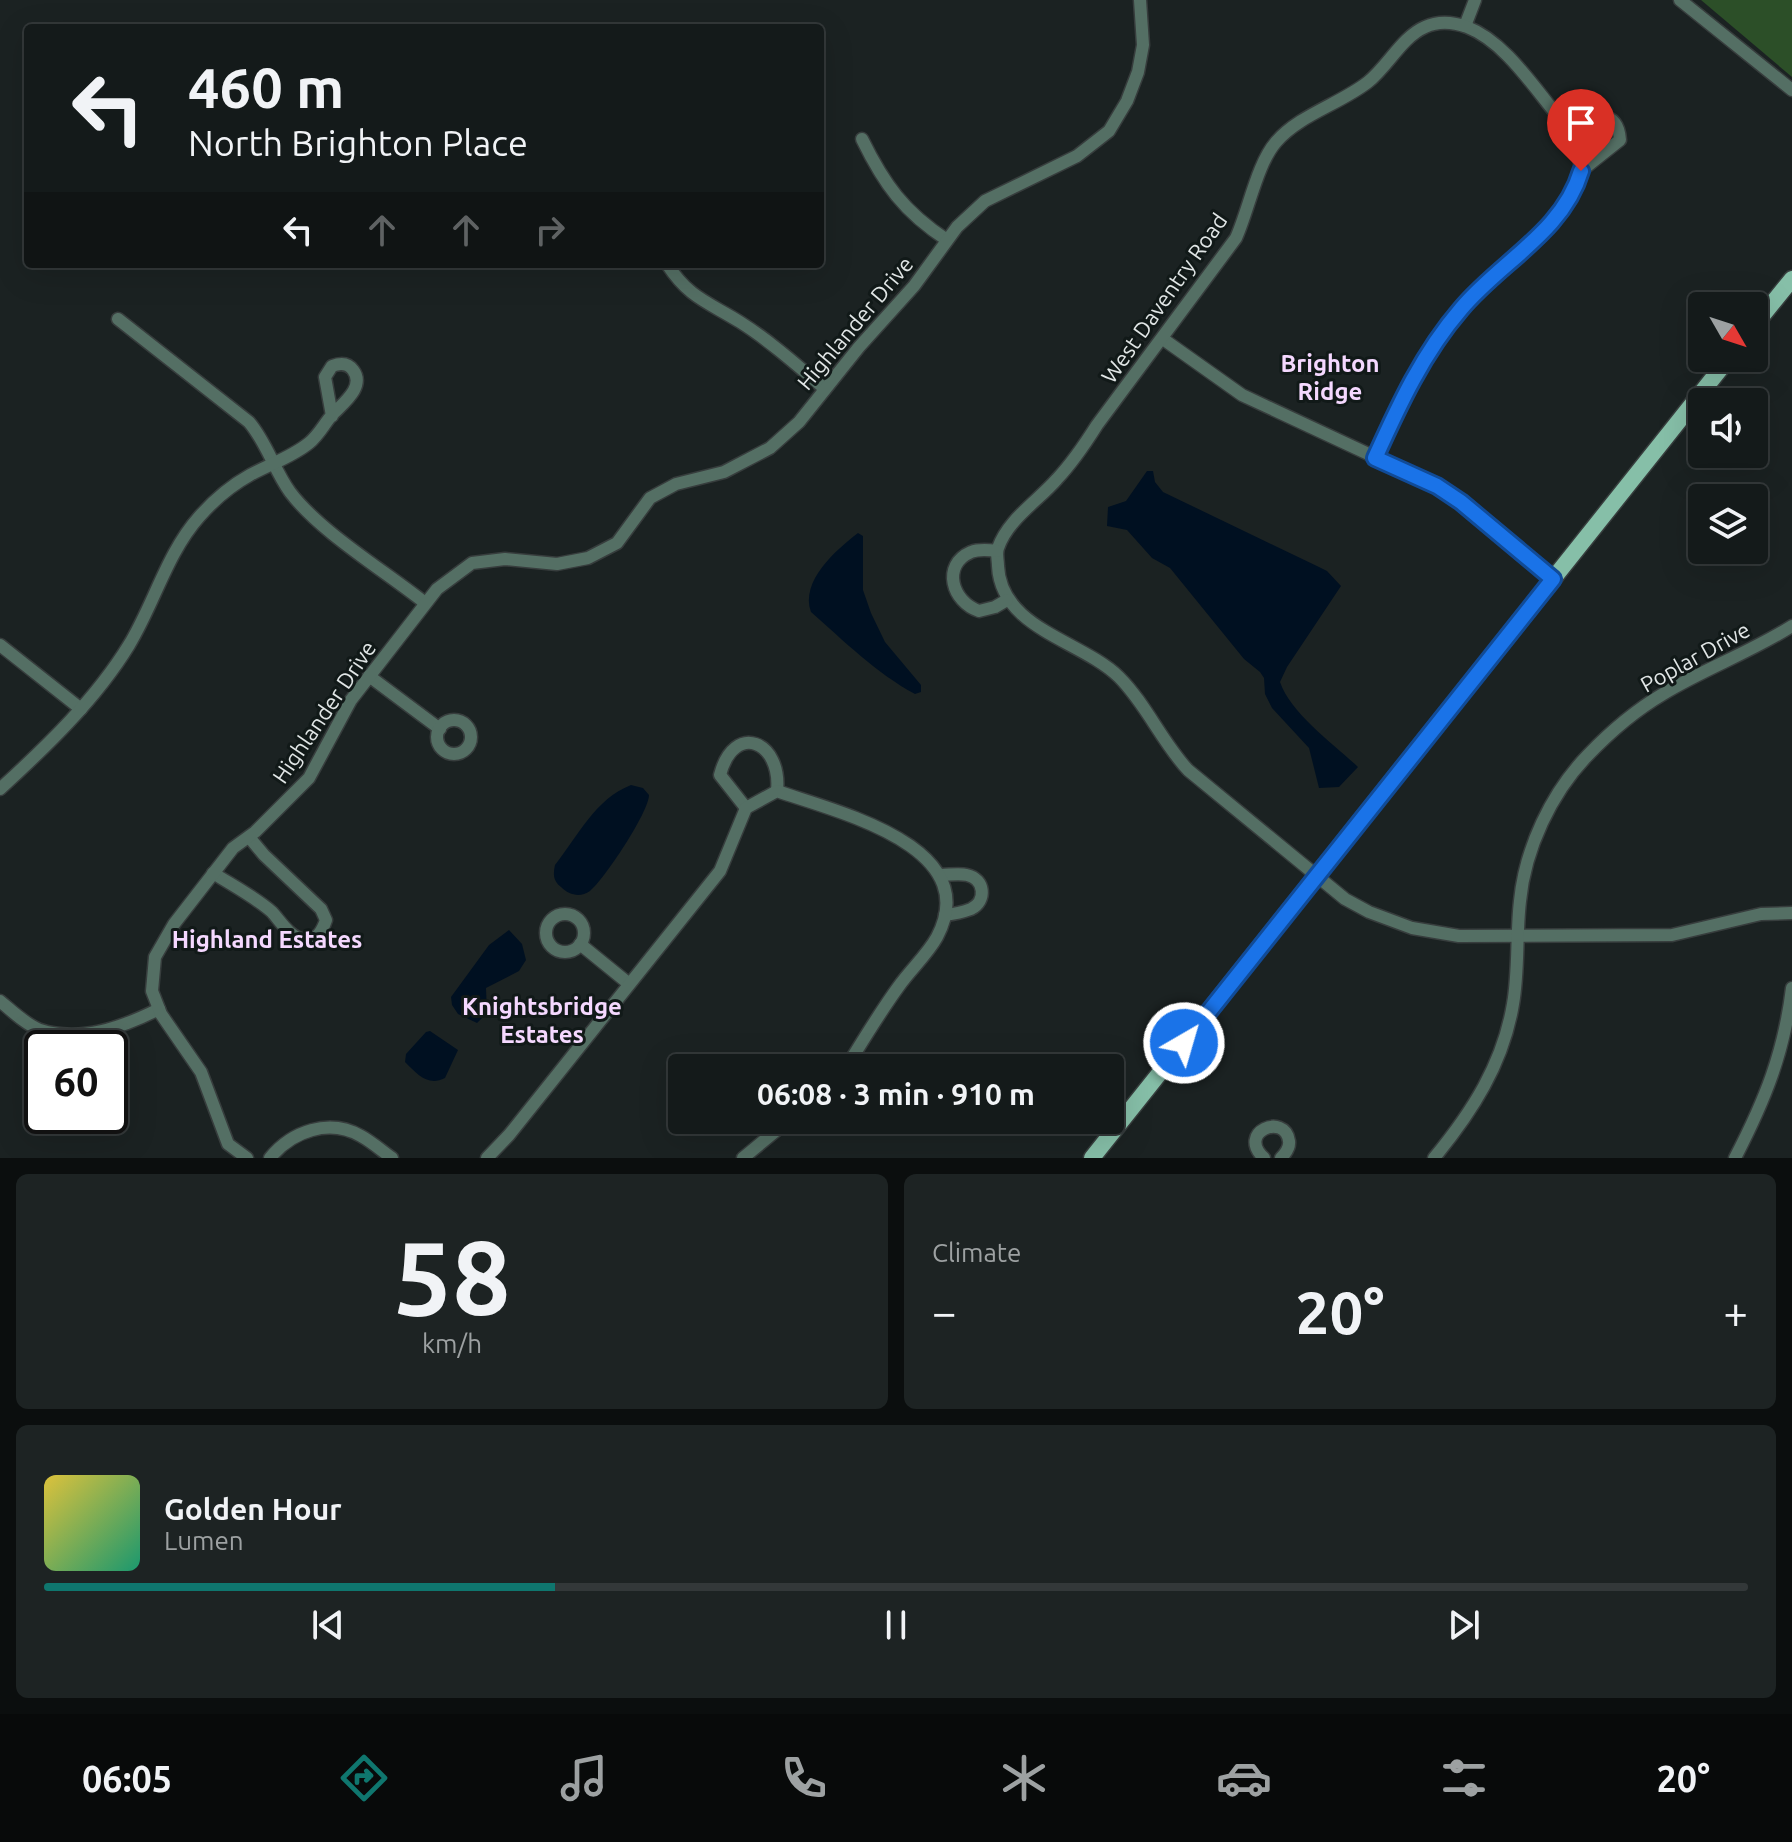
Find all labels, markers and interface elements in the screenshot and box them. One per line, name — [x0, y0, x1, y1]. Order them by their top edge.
icon: left — [56, 56, 160, 160]
text: 460 m — [188, 56, 344, 119]
pin — [1547, 89, 1615, 171]
icon: arrive — [1559, 101, 1603, 145]
text: North Brighton Place — [188, 122, 528, 163]
icon: left — [276, 208, 320, 252]
icon: ahead — [360, 208, 404, 252]
icon: ahead — [444, 208, 488, 252]
icon: right — [528, 208, 572, 252]
street label: West Daventry Road — [1096, 208, 1232, 387]
street label: Highlander Drive — [792, 251, 918, 394]
north arrow — [1688, 292, 1768, 372]
map controls — [1688, 292, 1768, 564]
district label: Brighton Ridge — [1280, 350, 1380, 405]
button: sound — [1688, 388, 1768, 468]
button: layers — [1688, 484, 1768, 564]
street label: Poplar Drive — [1636, 616, 1754, 697]
street label: Highlander Drive — [267, 636, 380, 788]
district label: Highland Estates — [172, 926, 362, 953]
district label: Knightsbridge Estates — [462, 993, 622, 1048]
position arrow — [1142, 1001, 1226, 1085]
speed limit sign: 60 — [24, 1030, 128, 1134]
text: 06:08 · 3 min · 910 m — [757, 1077, 1035, 1111]
text: 58 — [393, 1218, 511, 1335]
text: Climate — [932, 1238, 1021, 1267]
text: 20° — [1296, 1278, 1384, 1345]
text: − — [932, 1287, 957, 1336]
text: + — [1723, 1287, 1748, 1336]
text: km/h — [422, 1329, 482, 1358]
text: Golden Hour — [164, 1492, 342, 1526]
text: Lumen — [164, 1526, 244, 1555]
icon: previous — [306, 1603, 350, 1647]
icon: pause — [874, 1603, 918, 1647]
icon: next — [1442, 1603, 1486, 1647]
icon: directions — [336, 1750, 392, 1806]
icon: music — [556, 1750, 612, 1806]
icon: phone — [776, 1750, 832, 1806]
icon: climate — [996, 1750, 1052, 1806]
icon: car — [1216, 1750, 1272, 1806]
icon: filters — [1436, 1750, 1492, 1806]
text: 06:05 — [82, 1758, 172, 1799]
text: 20° — [1657, 1758, 1710, 1799]

